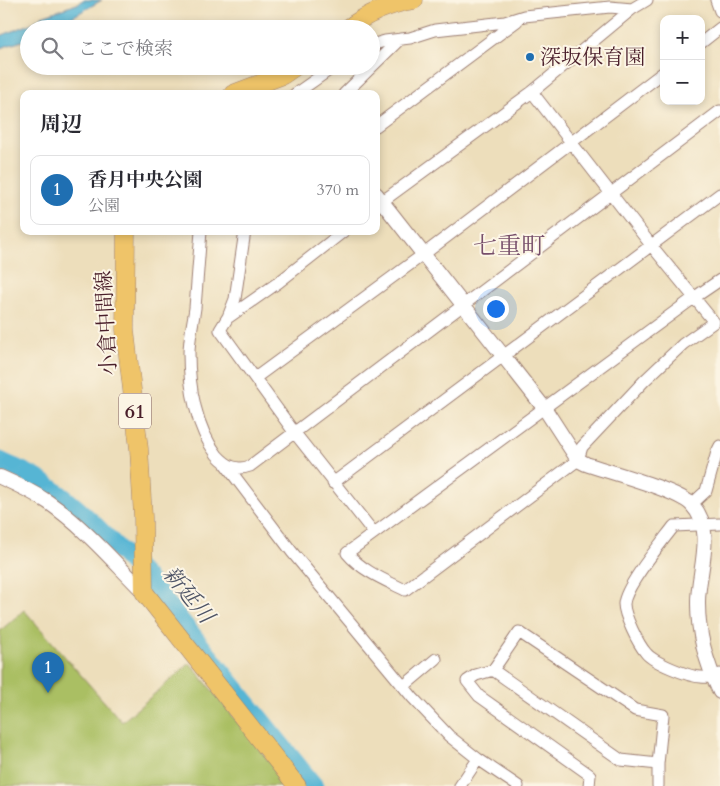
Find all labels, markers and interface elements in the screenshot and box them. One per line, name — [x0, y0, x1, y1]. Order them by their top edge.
map controls — [660, 15, 705, 105]
button: + — [660, 15, 705, 60]
search box — [20, 20, 380, 75]
icon: search — [38, 34, 66, 62]
text: ここで検索 — [78, 36, 173, 62]
place label: 深坂保育園 — [540, 43, 645, 72]
marker: 深坂保育園 — [524, 51, 536, 63]
button: − — [660, 60, 705, 105]
text: 周辺 — [40, 110, 82, 139]
text: 香月中央公園 — [88, 167, 202, 193]
text: 1 — [53, 179, 61, 201]
text: 370 m — [317, 179, 359, 201]
text: 公園 — [88, 195, 120, 217]
district label: 七重町 — [473, 230, 545, 263]
street label: 小倉中間線 — [89, 270, 124, 376]
your location — [483, 296, 509, 322]
road number: 61 — [119, 394, 151, 428]
water label: 新延川 — [156, 560, 222, 631]
pin: 1 — [32, 652, 64, 693]

